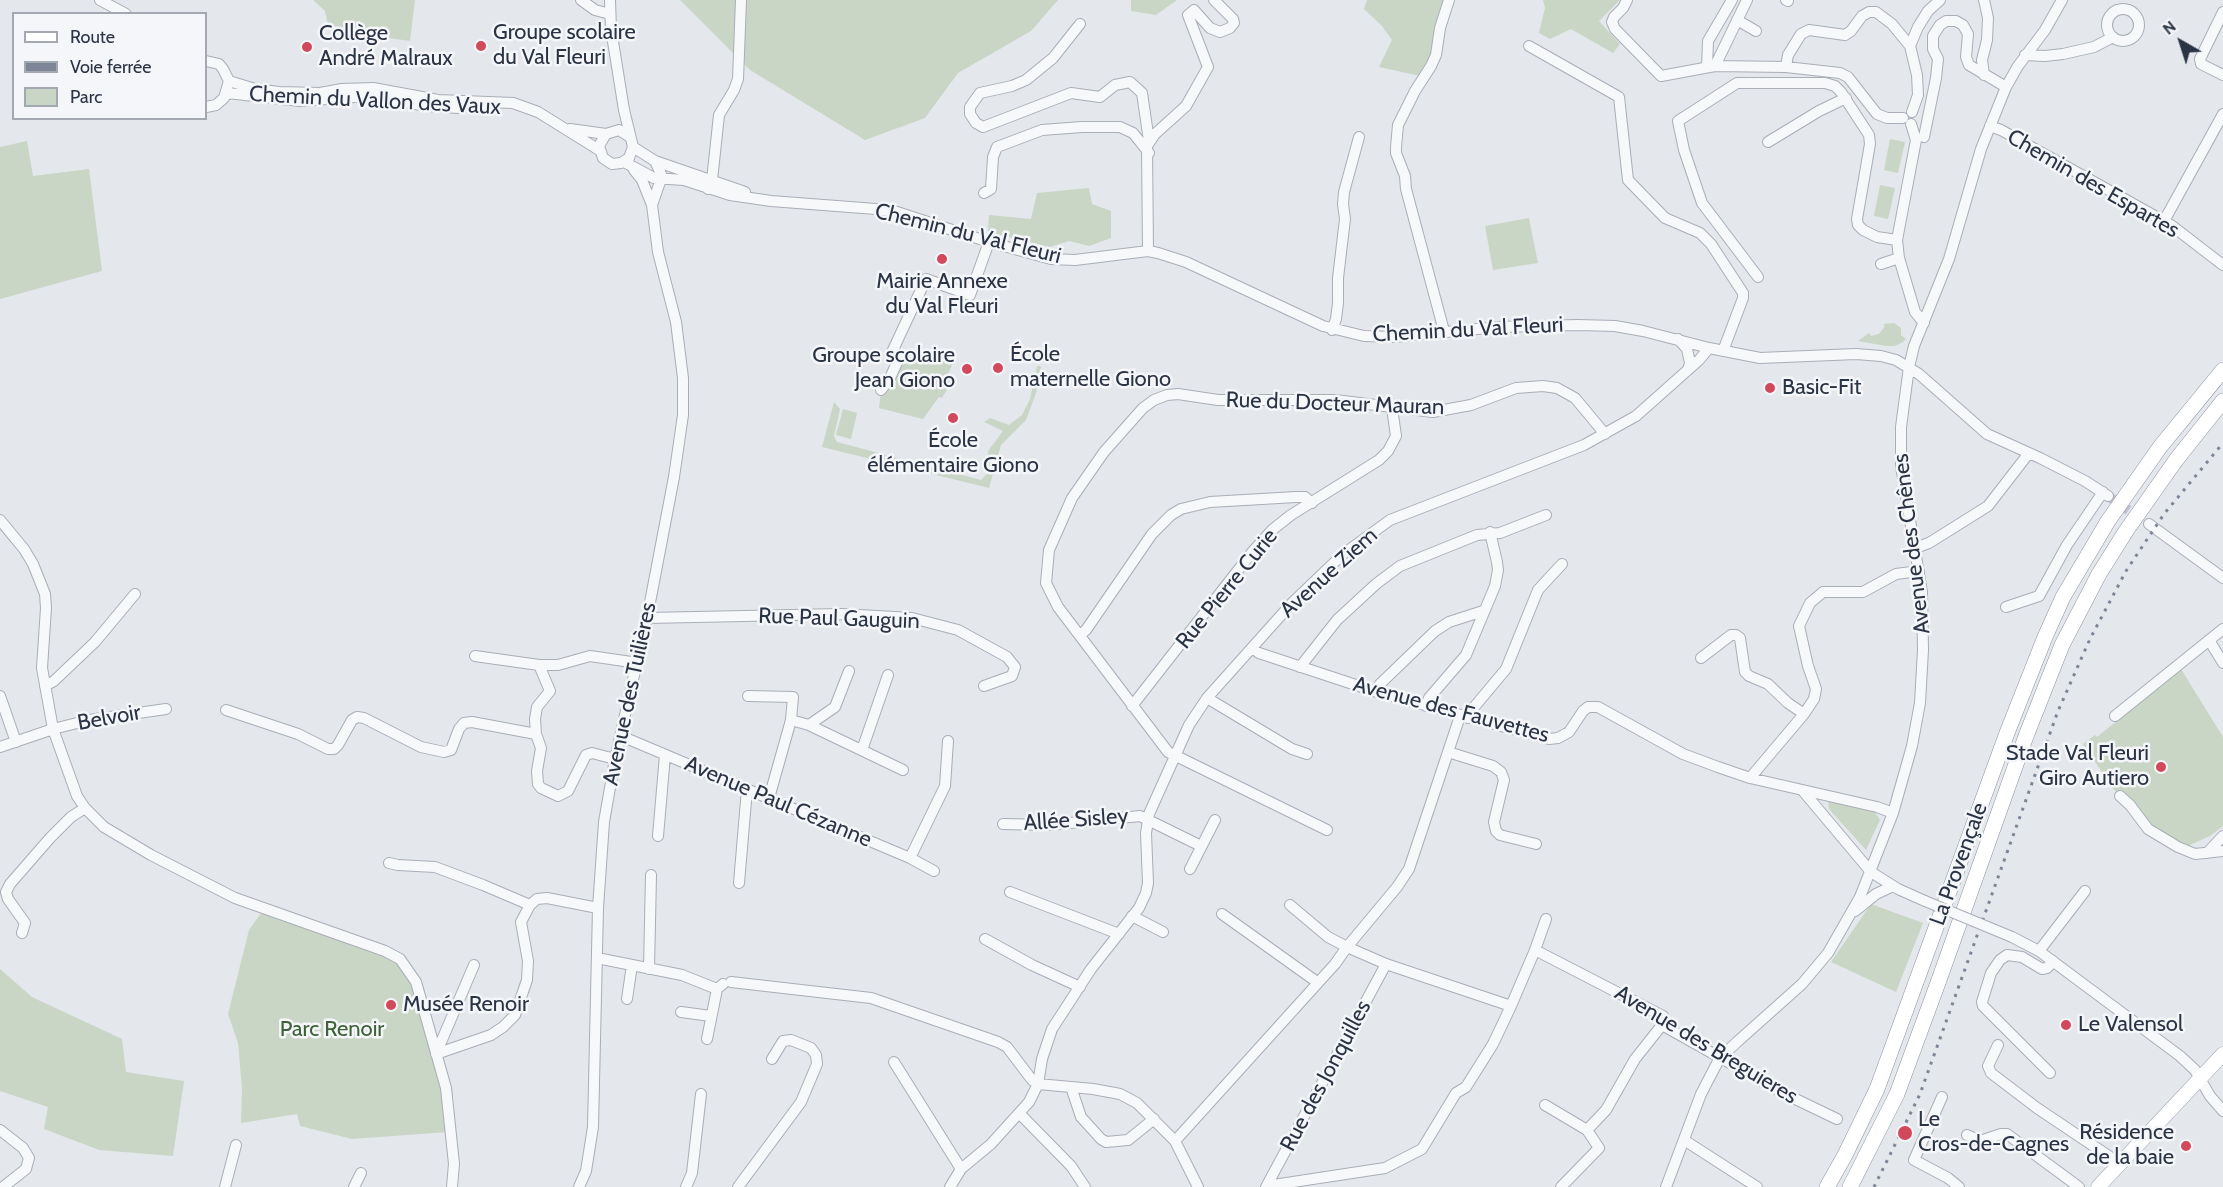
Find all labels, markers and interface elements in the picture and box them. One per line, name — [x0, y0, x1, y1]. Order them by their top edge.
legend — [12, 12, 207, 120]
north arrow — [2151, 12, 2211, 72]
text: N — [2159, 17, 2180, 39]
place label: Groupe scolaire du Val Fleuri — [493, 20, 636, 72]
place label: Collège André Malraux — [319, 21, 453, 72]
text: Route — [70, 26, 115, 48]
marker: Groupe scolaire du Val Fleuri — [474, 39, 488, 53]
marker: Collège André Malraux — [300, 40, 314, 54]
text: Voie ferrée — [70, 56, 151, 78]
street label: Chemin du Vallon des Vaux — [249, 81, 501, 121]
text: Parc — [70, 86, 102, 108]
street label: Chemin des Espartes — [2002, 124, 2184, 244]
street label: Chemin du Val Fleuri — [872, 198, 1064, 270]
marker: Mairie Annexe du Val Fleuri — [935, 252, 949, 266]
place label: Mairie Annexe du Val Fleuri — [876, 269, 1008, 320]
street label: Chemin du Val Fleuri — [1372, 312, 1564, 348]
place label: École maternelle Giono — [1010, 342, 1171, 394]
place label: Groupe scolaire Jean Giono — [812, 343, 955, 394]
marker: École maternelle Giono — [991, 361, 1005, 375]
marker: Groupe scolaire Jean Giono — [960, 362, 974, 376]
place label: Basic-Fit — [1782, 375, 1861, 401]
marker: Basic-Fit — [1763, 381, 1777, 395]
street label: Rue du Docteur Mauran — [1225, 387, 1445, 421]
marker: École élémentaire Giono — [946, 411, 960, 425]
place label: École élémentaire Giono — [867, 428, 1039, 480]
street label: Avenue des Chênes — [1888, 452, 1936, 636]
street label: Avenue Ziem — [1275, 522, 1383, 624]
street label: Rue Pierre Curie — [1171, 524, 1283, 654]
street label: Avenue des Tuilières — [598, 600, 662, 788]
street label: Rue Paul Gauguin — [758, 603, 920, 635]
street label: Avenue des Fauvettes — [1350, 671, 1552, 749]
street label: Belvoir — [75, 699, 143, 737]
place label: Stade Val Fleuri Giro Autiero — [2006, 741, 2149, 792]
street label: Avenue Paul Cézanne — [681, 751, 875, 853]
marker: Stade Val Fleuri Giro Autiero — [2154, 760, 2168, 774]
street label: La Provençale — [1925, 799, 1993, 929]
street label: Allée Sisley — [1023, 803, 1129, 837]
street label: Avenue des Breguieres — [1610, 980, 1802, 1110]
place label: Musée Renoir — [403, 992, 529, 1018]
street label: Rue des Jonquilles — [1275, 996, 1377, 1156]
marker: Musée Renoir — [384, 998, 398, 1012]
place label: Le Valensol — [2078, 1012, 2183, 1038]
park label: Parc Renoir — [280, 1017, 384, 1043]
marker: Le Valensol — [2059, 1018, 2073, 1032]
place label: Le Cros-de-Cagnes — [1918, 1107, 2069, 1158]
place label: Résidence de la baie — [2079, 1120, 2174, 1172]
marker: Le Cros-de-Cagnes — [1896, 1124, 1914, 1142]
marker: Résidence de la baie — [2179, 1139, 2193, 1153]

